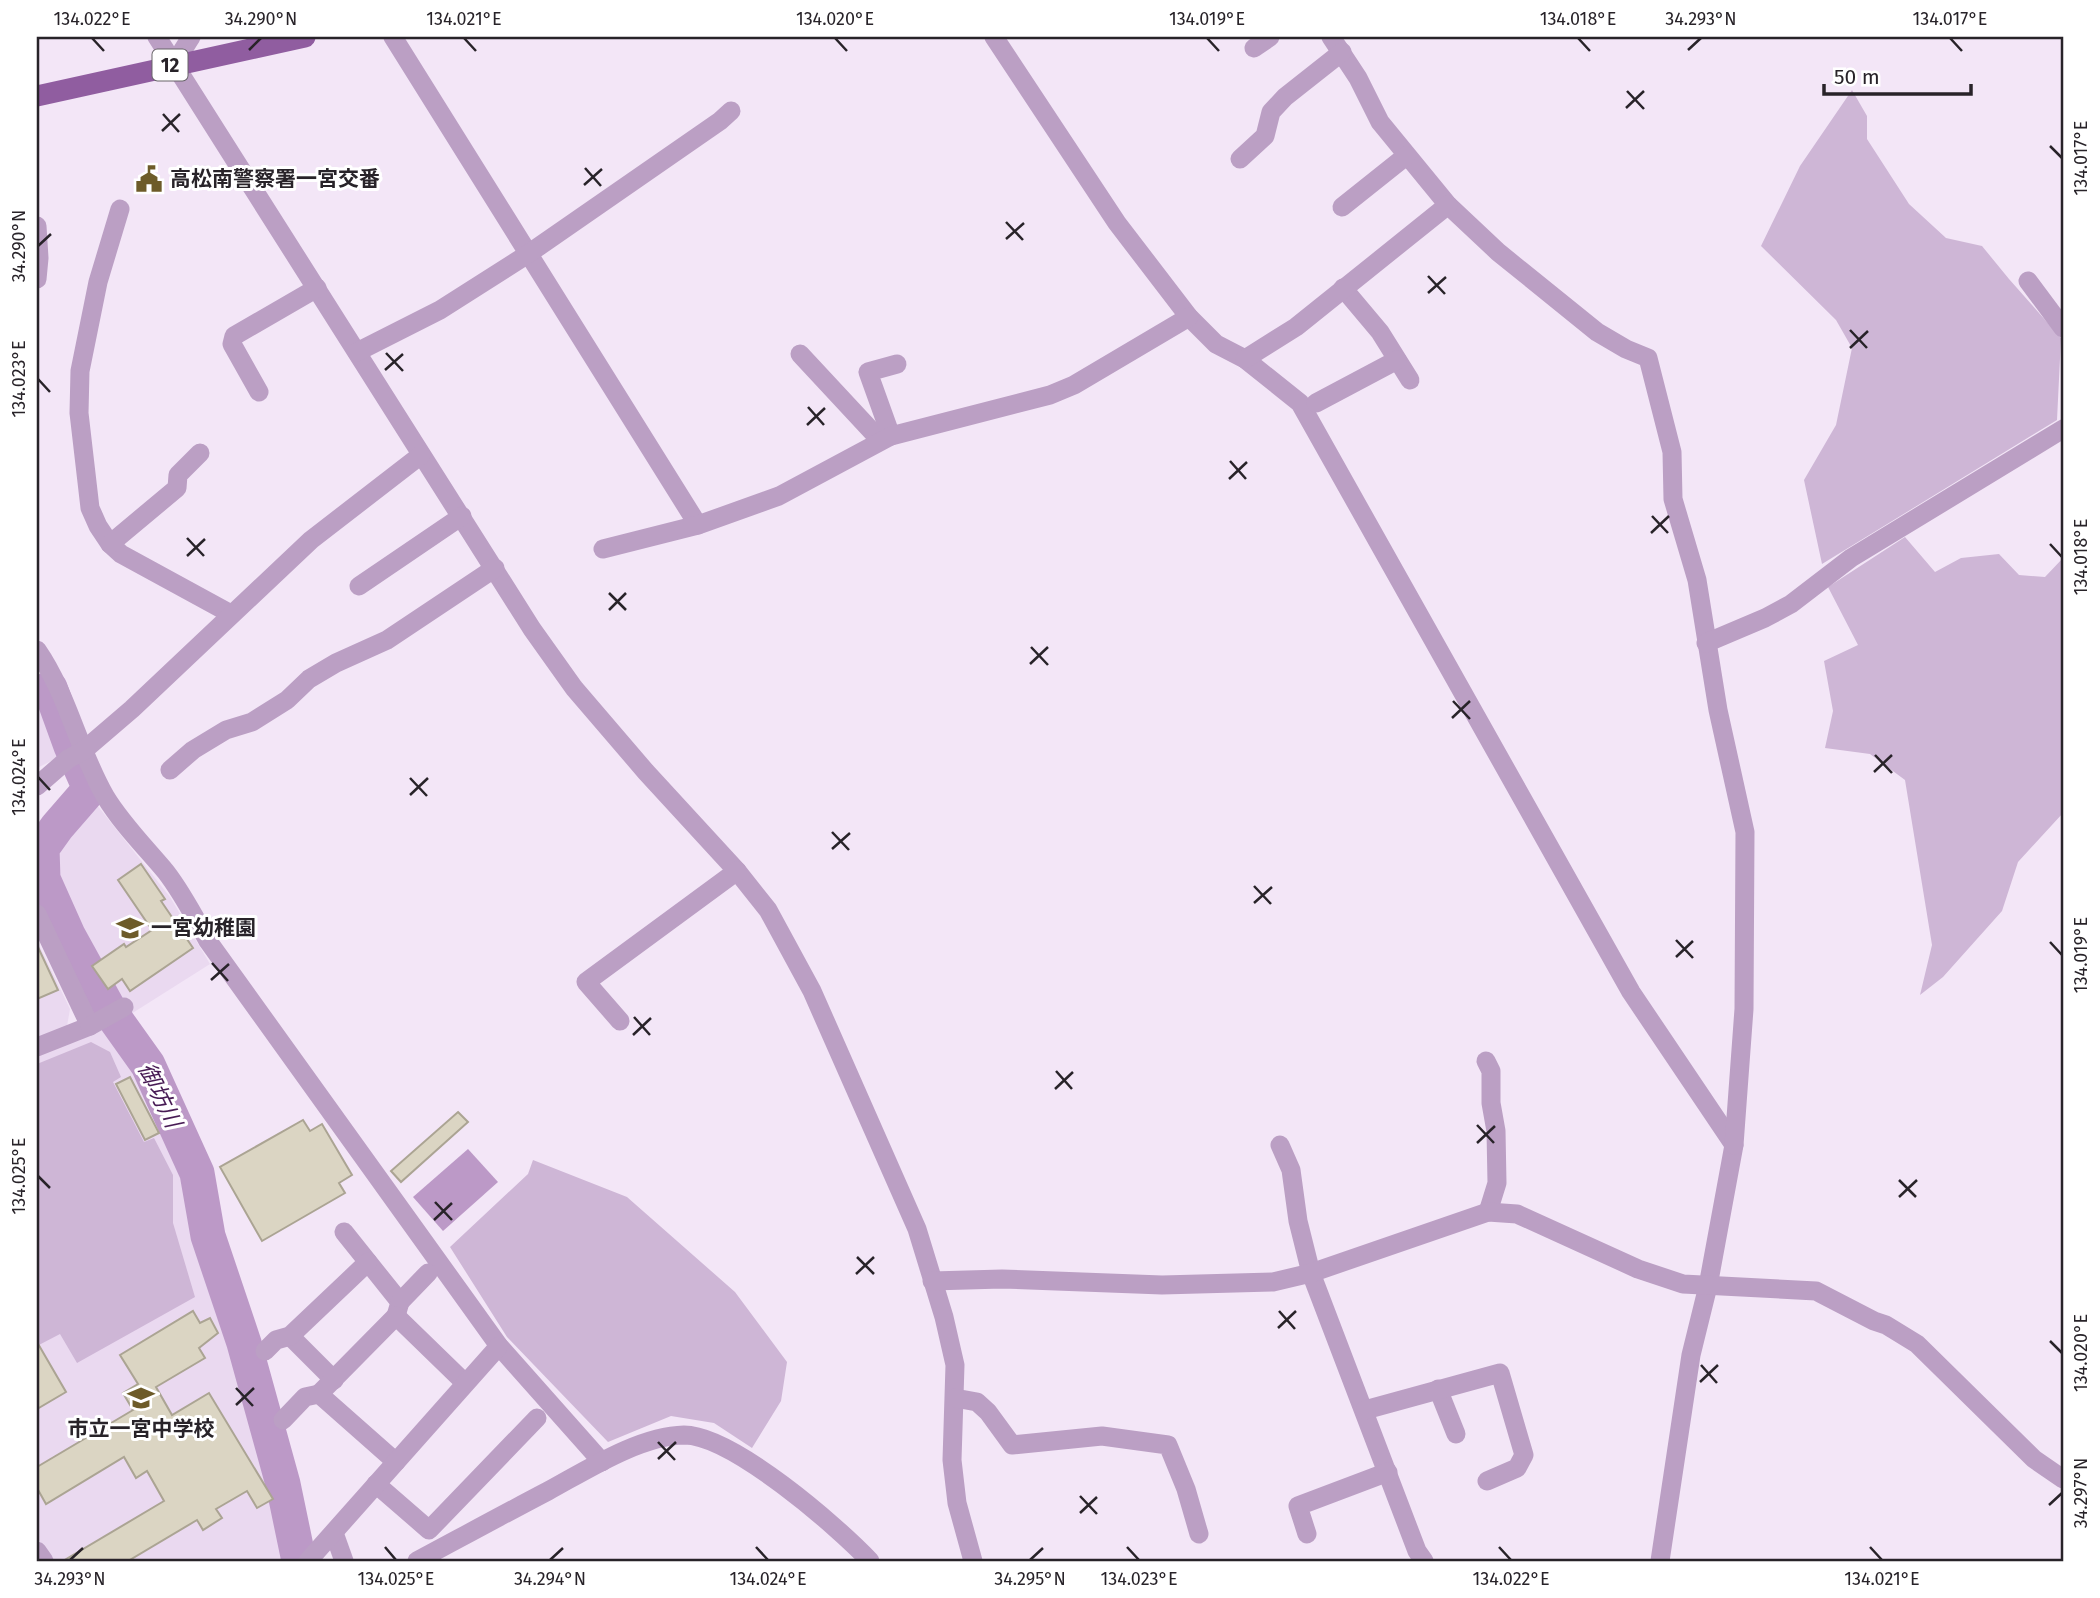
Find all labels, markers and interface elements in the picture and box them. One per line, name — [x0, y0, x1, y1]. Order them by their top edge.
text: 134.022°E — [53, 8, 131, 30]
text: 34.290°N — [225, 8, 297, 30]
text: 134.021°E — [426, 8, 502, 30]
text: 134.020°E — [796, 8, 874, 30]
text: 134.019°E — [1169, 8, 1245, 30]
text: 134.018°E — [1540, 8, 1616, 30]
text: 34.293°N — [1665, 8, 1737, 30]
text: 134.017°E — [1913, 8, 1987, 30]
road number: 12 — [152, 50, 188, 80]
scale bar — [1824, 52, 1970, 96]
text: 50 m — [1834, 64, 1880, 90]
text: 134.017°E — [2070, 121, 2092, 195]
public building icon: 高松南警察署一宮交番 — [134, 164, 164, 194]
place label: 高松南警察署一宮交番 — [170, 166, 380, 192]
text: 34.290°N — [8, 210, 30, 282]
text: 134.023°E — [8, 340, 30, 418]
text: 134.018°E — [2070, 519, 2092, 595]
text: 134.024°E — [8, 738, 30, 816]
school or university icon: 一宮幼稚園 — [115, 913, 145, 943]
place label: 一宮幼稚園 — [151, 915, 256, 941]
text: 134.019°E — [2070, 917, 2092, 993]
water label: 御坊川 — [132, 1058, 189, 1135]
text: 134.025°E — [8, 1138, 30, 1215]
text: 134.020°E — [2070, 1314, 2092, 1392]
school or university icon: 市立一宮中学校 — [126, 1383, 156, 1413]
place label: 市立一宮中学校 — [68, 1416, 215, 1442]
text: 34.297°N — [2070, 1458, 2092, 1528]
text: 34.293°N — [34, 1568, 106, 1590]
text: 134.025°E — [358, 1568, 435, 1590]
text: 34.294°N — [514, 1568, 586, 1590]
text: 134.024°E — [729, 1568, 807, 1590]
text: 34.295°N — [994, 1568, 1066, 1590]
text: 134.023°E — [1100, 1568, 1178, 1590]
text: 134.022°E — [1472, 1568, 1550, 1590]
text: 134.021°E — [1844, 1568, 1920, 1590]

